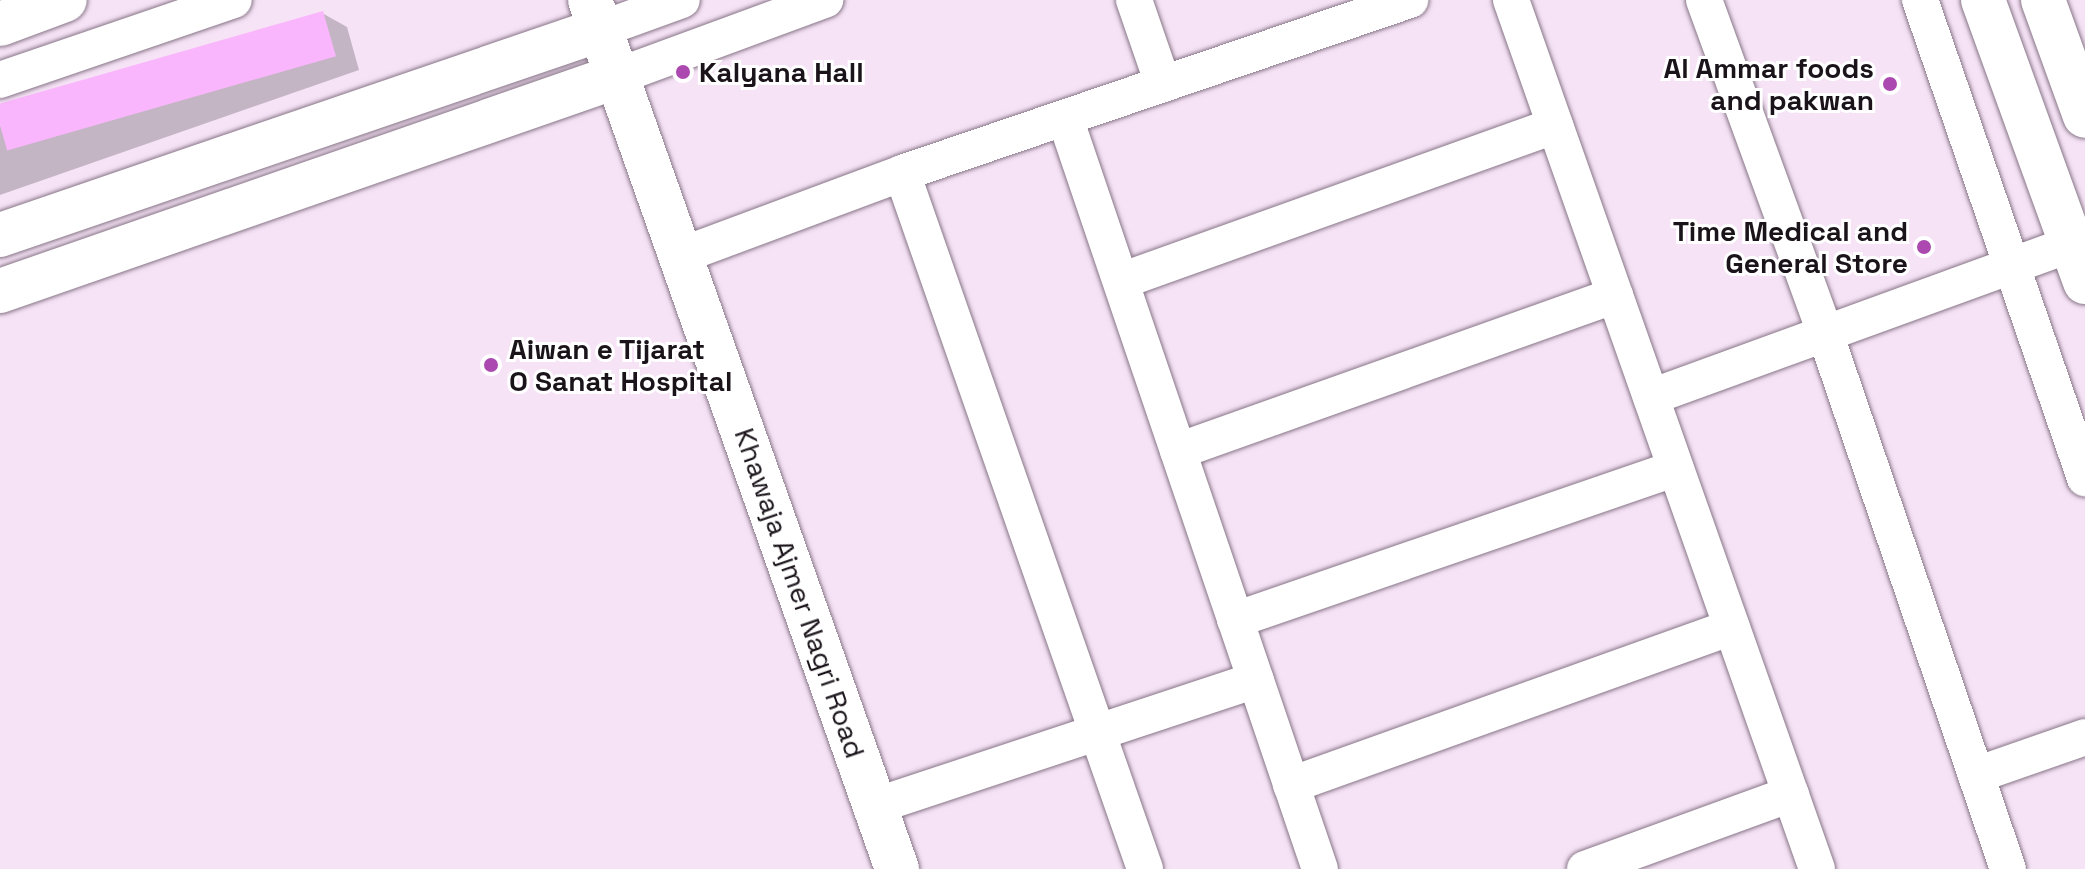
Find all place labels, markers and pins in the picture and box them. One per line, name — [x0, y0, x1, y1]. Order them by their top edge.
place label: Al Ammar foods and pakwan — [1663, 51, 1874, 117]
place label: Kalyana Hall — [699, 55, 864, 89]
marker: Kalyana Hall — [674, 63, 692, 81]
marker: Al Ammar foods and pakwan — [1881, 75, 1899, 93]
place label: Time Medical and General Store — [1673, 214, 1908, 280]
marker: Time Medical and General Store — [1915, 238, 1933, 256]
place label: Aiwan e Tijarat O Sanat Hospital — [509, 332, 732, 398]
marker: Aiwan e Tijarat O Sanat Hospital — [480, 354, 502, 376]

